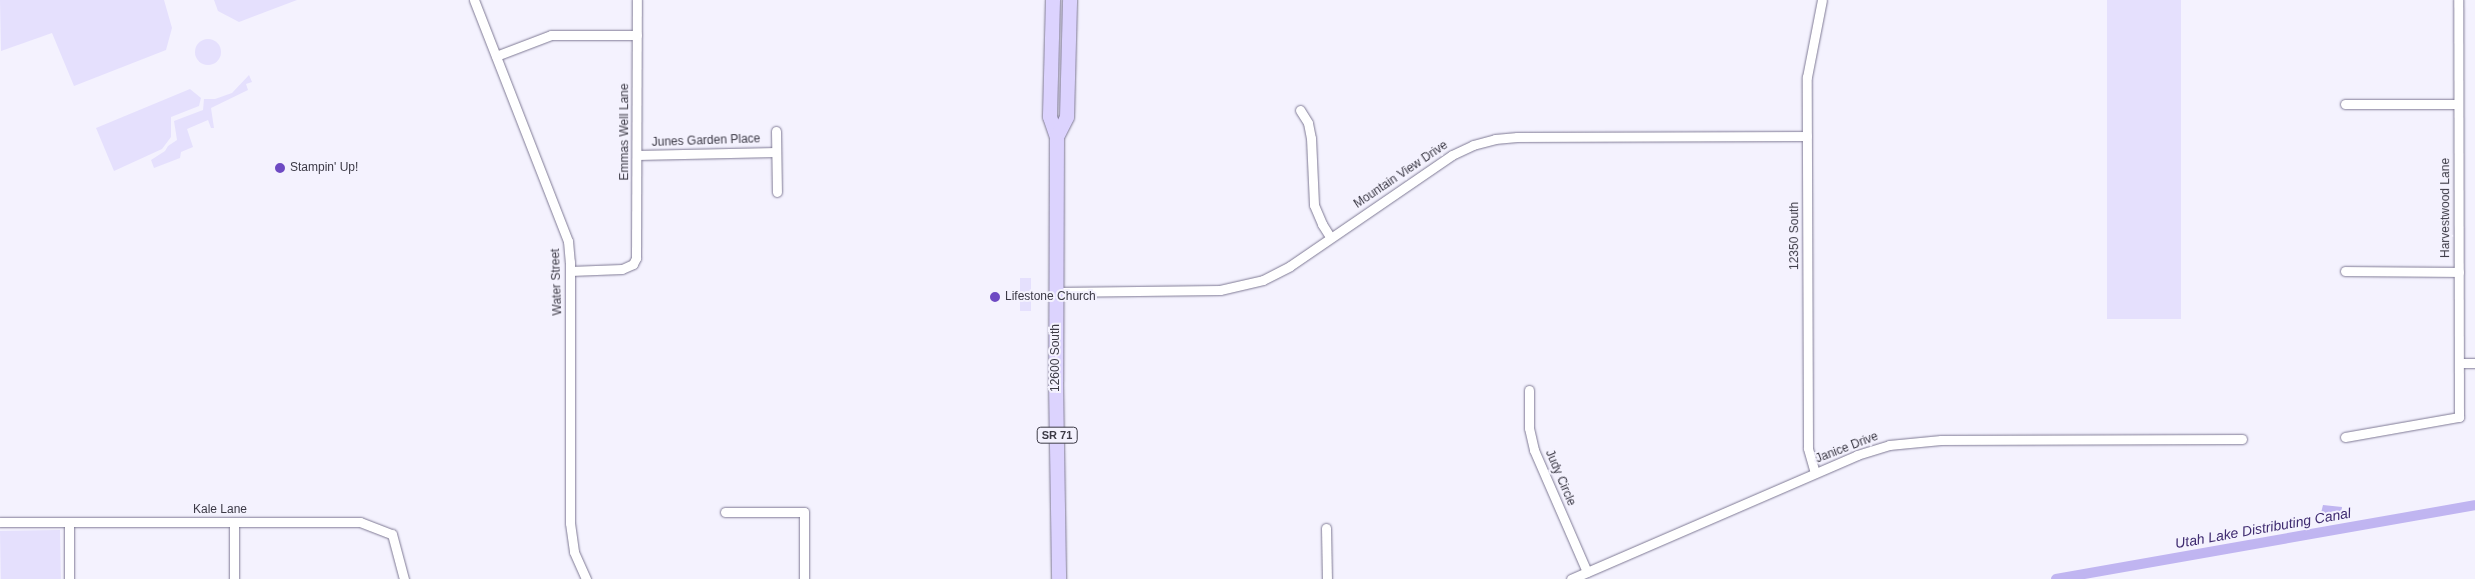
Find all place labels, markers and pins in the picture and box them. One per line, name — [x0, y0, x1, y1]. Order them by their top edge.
place label: Stampin' Up! — [290, 161, 358, 175]
marker: Stampin' Up! — [274, 162, 286, 174]
place label: Lifestone Church — [1005, 290, 1096, 304]
marker: Lifestone Church — [989, 291, 1001, 303]

